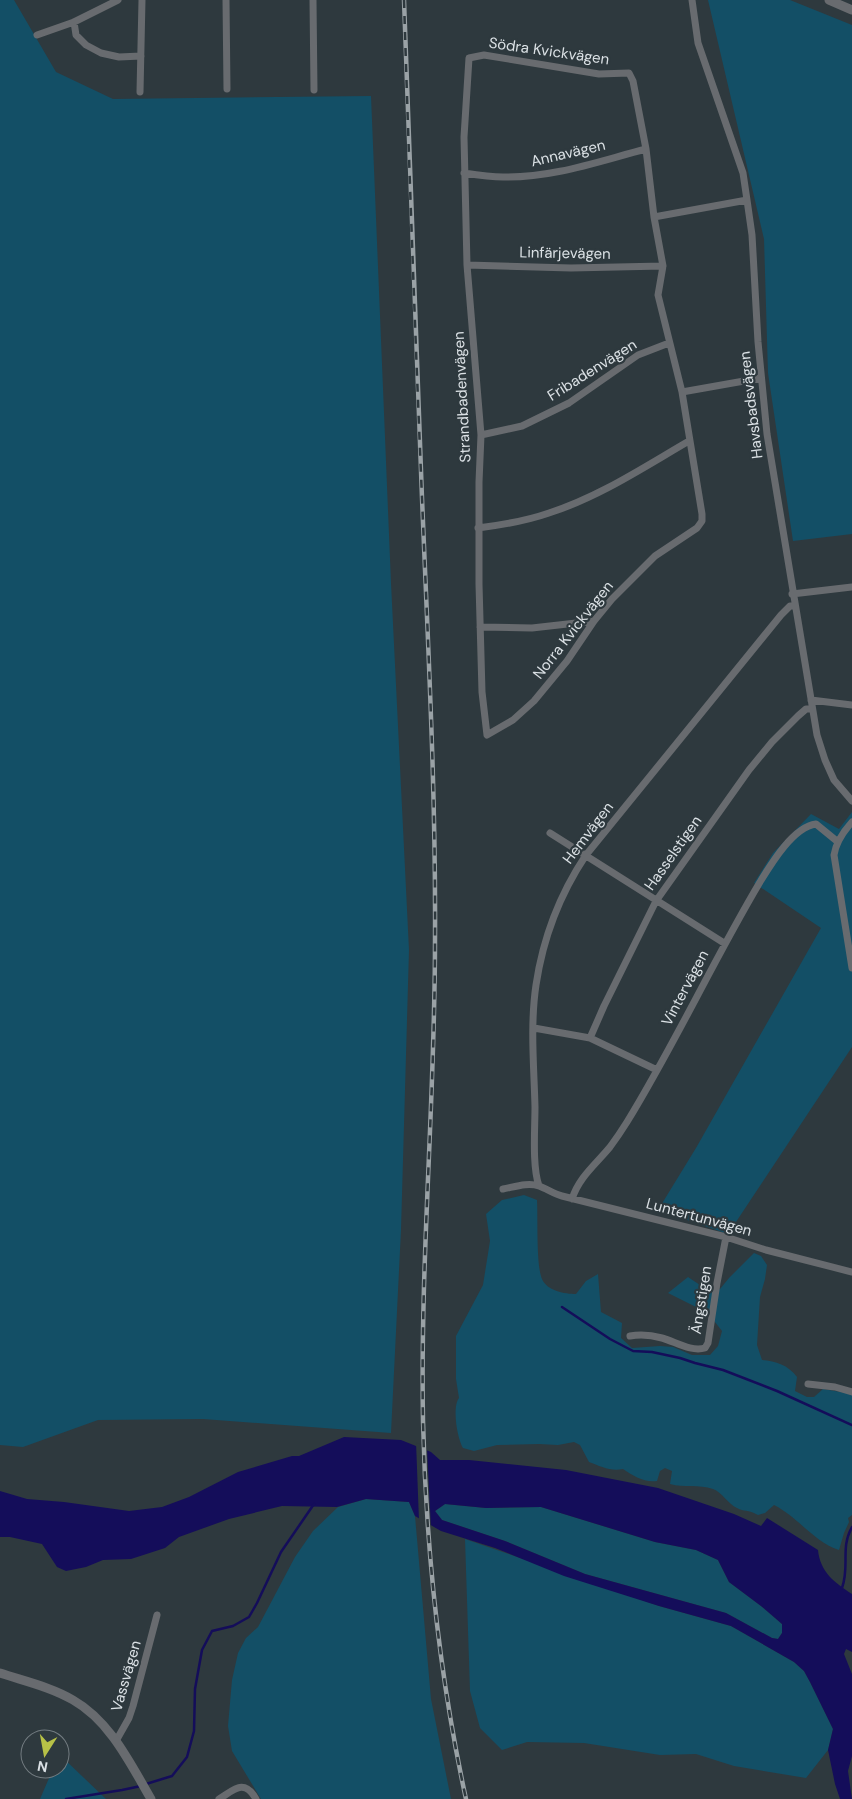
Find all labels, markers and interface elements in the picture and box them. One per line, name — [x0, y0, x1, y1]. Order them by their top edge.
street label: Södra Kvickvägen — [487, 33, 611, 69]
street label: Annavägen — [529, 135, 607, 171]
street label: Linfärjevägen — [519, 242, 611, 264]
street label: Strandbadenvägen — [449, 331, 475, 463]
street label: Fribadenvägen — [543, 334, 641, 406]
street label: Havsbadsvägen — [734, 350, 768, 460]
street label: Norra Kvickvägen — [528, 577, 618, 683]
street label: Hemvägen — [558, 798, 618, 868]
street label: Hasselstigen — [640, 812, 706, 894]
street label: Vintervägen — [657, 947, 713, 1029]
street label: Luntertunvägen — [644, 1193, 754, 1241]
street label: Ängstigen — [686, 1264, 716, 1336]
street label: Vassvägen — [106, 1638, 146, 1714]
north arrow — [20, 1729, 70, 1779]
text: N — [36, 1757, 49, 1777]

